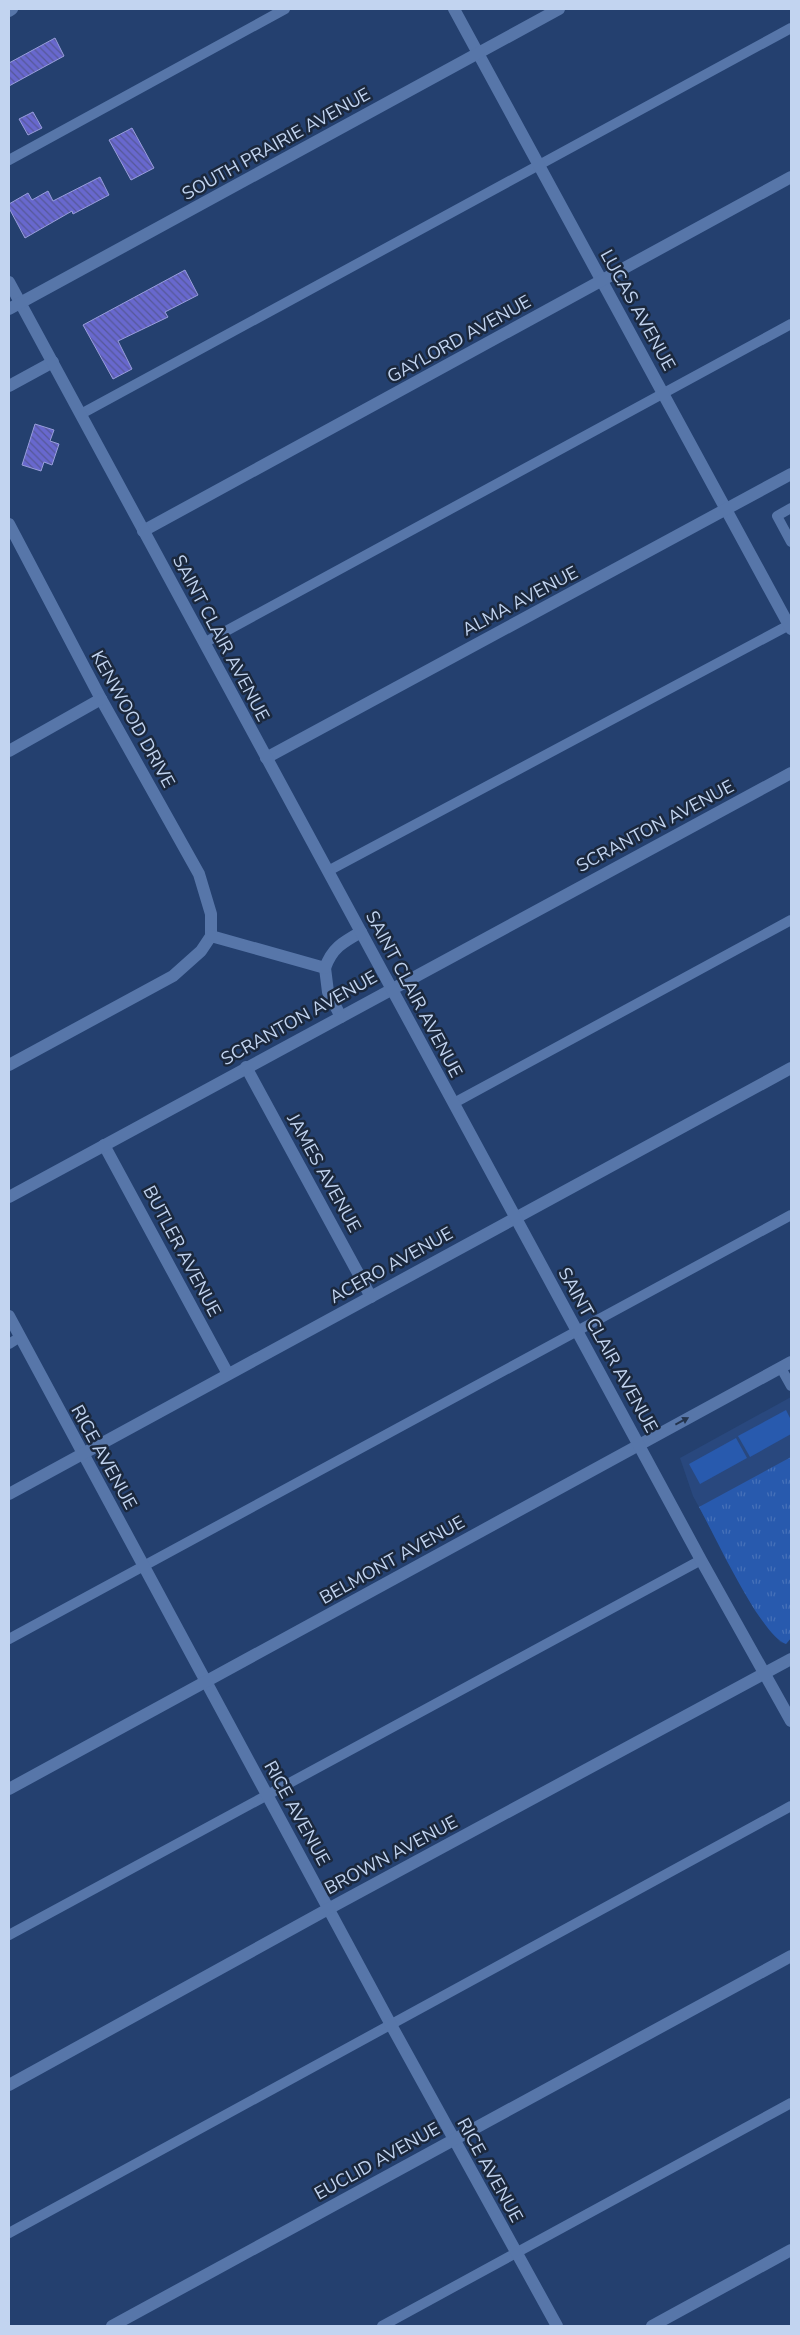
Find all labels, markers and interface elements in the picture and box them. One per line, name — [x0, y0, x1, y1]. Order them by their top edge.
street label: SOUTH PRAIRIE AVENUE — [178, 82, 374, 206]
street label: LUCAS AVENUE — [595, 245, 681, 375]
street label: GAYLORD AVENUE — [383, 289, 535, 389]
street label: SAINT CLAIR AVENUE — [167, 551, 275, 725]
street label: ALMA AVENUE — [458, 560, 582, 642]
street label: KENWOOD DRIVE — [85, 646, 181, 792]
street label: SCRANTON AVENUE — [572, 774, 738, 878]
street label: SAINT CLAIR AVENUE — [360, 907, 468, 1081]
street label: SCRANTON AVENUE — [217, 965, 381, 1071]
street label: JAMES AVENUE — [281, 1108, 367, 1237]
street label: BUTLER AVENUE — [137, 1181, 227, 1321]
street label: ACERO AVENUE — [325, 1221, 457, 1309]
street label: SAINT CLAIR AVENUE — [553, 1263, 663, 1437]
street label: RICE AVENUE — [65, 1401, 143, 1513]
one-way arrow — [675, 1417, 689, 1425]
street label: BELMONT AVENUE — [315, 1510, 469, 1610]
street label: RICE AVENUE — [258, 1757, 336, 1869]
street label: BROWN AVENUE — [320, 1810, 462, 1900]
street label: RICE AVENUE — [451, 2114, 529, 2226]
street label: EUCLID AVENUE — [310, 2117, 444, 2205]

